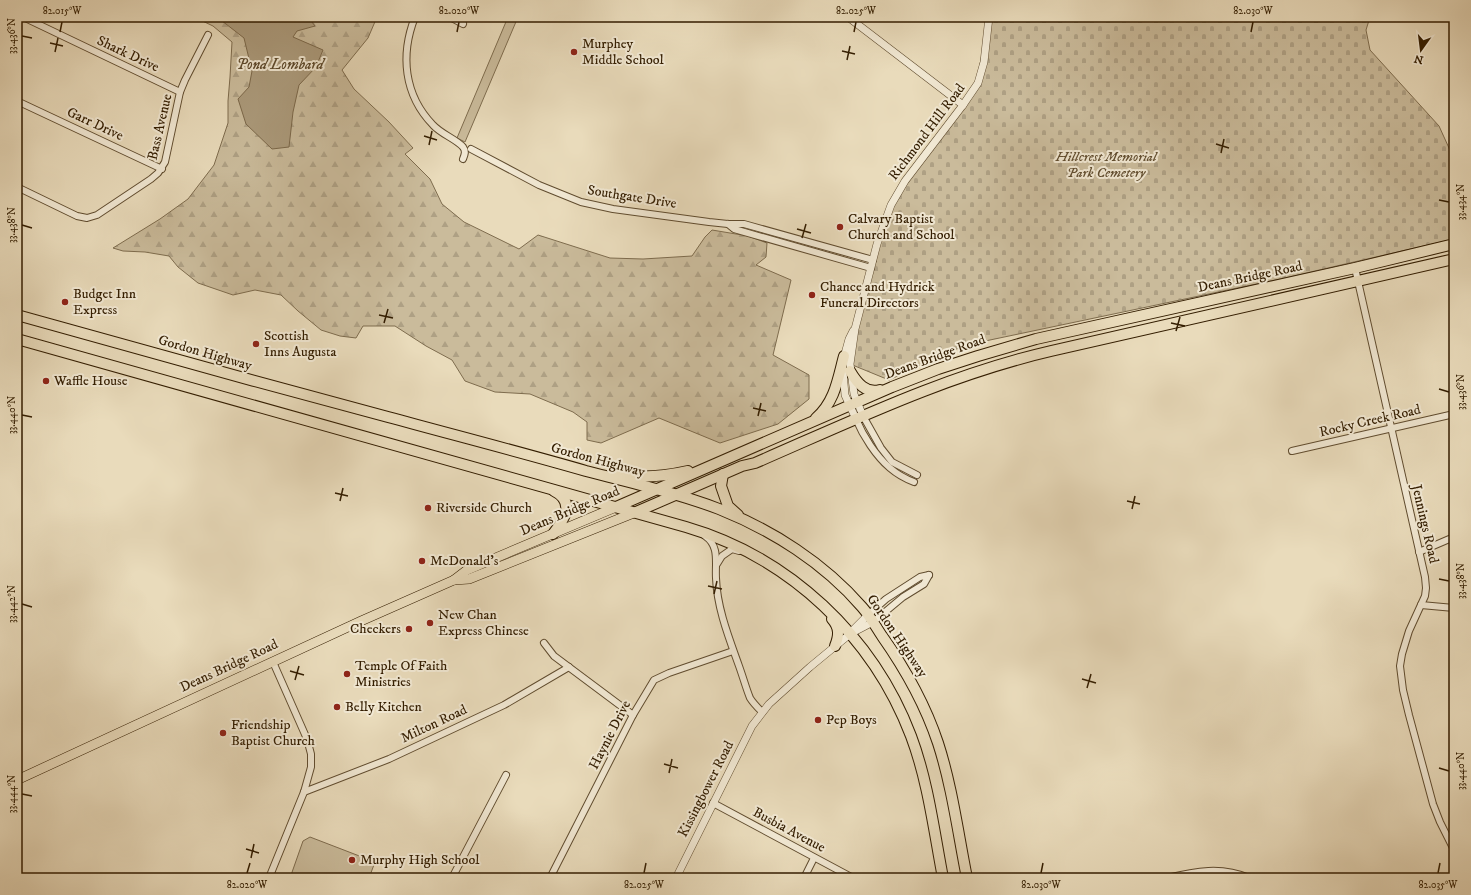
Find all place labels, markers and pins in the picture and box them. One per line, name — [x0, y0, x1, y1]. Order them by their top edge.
place label: Murphey Middle School — [582, 35, 665, 69]
marker: Murphey Middle School — [569, 47, 579, 57]
place label: Calvary Baptist Church and School — [848, 210, 955, 244]
marker: Calvary Baptist Church and School — [835, 222, 845, 232]
place label: Chance and Hydrick Funeral Directors — [820, 278, 935, 312]
place label: Budget Inn Express — [73, 285, 137, 319]
marker: Chance and Hydrick Funeral Directors — [807, 290, 817, 300]
marker: Budget Inn Express — [60, 297, 70, 307]
place label: Scottish Inns Augusta — [264, 327, 336, 361]
marker: Scottish Inns Augusta — [251, 339, 261, 349]
place label: Waffle House — [53, 372, 128, 390]
marker: Waffle House — [41, 376, 51, 386]
place label: Riverside Church — [436, 499, 533, 517]
marker: Riverside Church — [423, 503, 433, 513]
place label: McDonald's — [430, 552, 499, 570]
marker: McDonald's — [417, 556, 427, 566]
place label: New Chan Express Chinese — [438, 606, 529, 640]
marker: New Chan Express Chinese — [425, 618, 435, 628]
place label: Checkers — [350, 620, 401, 638]
marker: Checkers — [404, 624, 414, 634]
place label: Temple Of Faith Ministries — [355, 657, 448, 691]
marker: Temple Of Faith Ministries — [342, 669, 352, 679]
place label: Belly Kitchen — [345, 698, 423, 716]
marker: Belly Kitchen — [332, 702, 342, 712]
place label: Pep Boys — [826, 711, 877, 729]
marker: Pep Boys — [813, 715, 823, 725]
place label: Friendship Baptist Church — [231, 716, 316, 750]
marker: Friendship Baptist Church — [218, 728, 228, 738]
place label: Murphy High School — [360, 851, 480, 869]
marker: Murphy High School — [347, 855, 357, 865]

